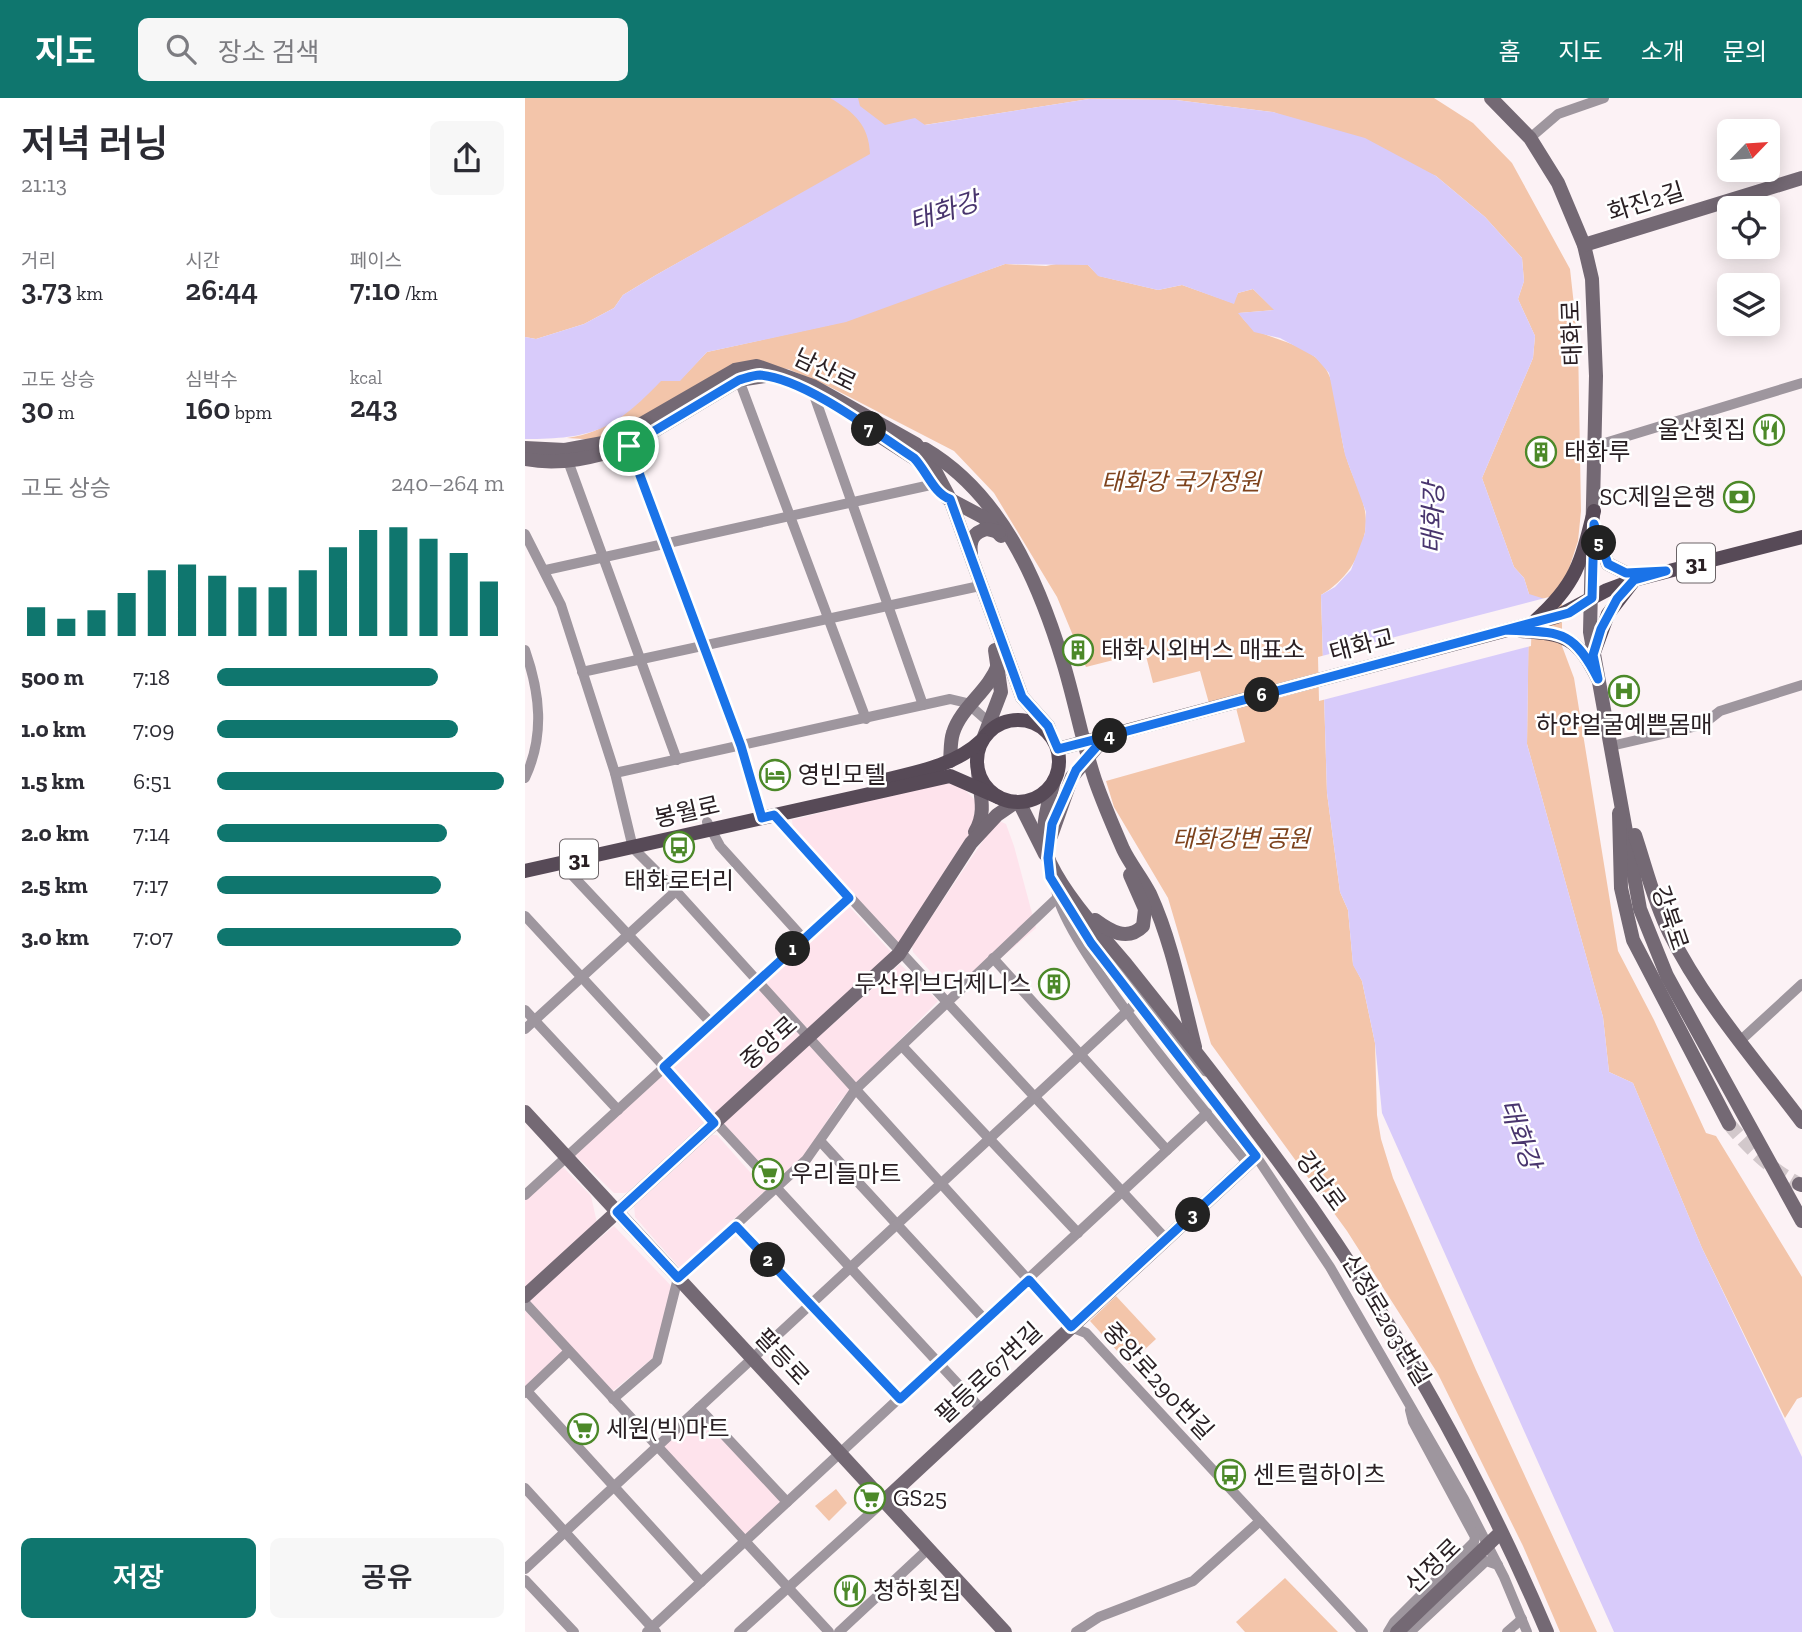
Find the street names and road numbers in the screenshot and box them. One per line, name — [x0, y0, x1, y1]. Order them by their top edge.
street label: 화진2길 — [1604, 176, 1688, 227]
street label: 태화로 — [1556, 299, 1587, 367]
street label: 남산로 — [789, 342, 861, 397]
road number: 31 — [1677, 544, 1715, 583]
street label: 태화교 — [1326, 622, 1398, 667]
street label: 봉월로 — [651, 790, 722, 833]
road number: 31 — [560, 839, 598, 878]
street label: 강북로 — [1646, 882, 1695, 954]
street label: 중앙로 — [734, 1010, 803, 1076]
street label: 강남로 — [1290, 1145, 1353, 1216]
street label: 신정로203번길 — [1336, 1249, 1437, 1391]
street label: 팔등로67번길 — [930, 1316, 1048, 1429]
street label: 중앙로290번길 — [1097, 1316, 1220, 1445]
street label: 팔등로 — [749, 1323, 816, 1391]
street label: 신정로 — [1399, 1532, 1467, 1599]

